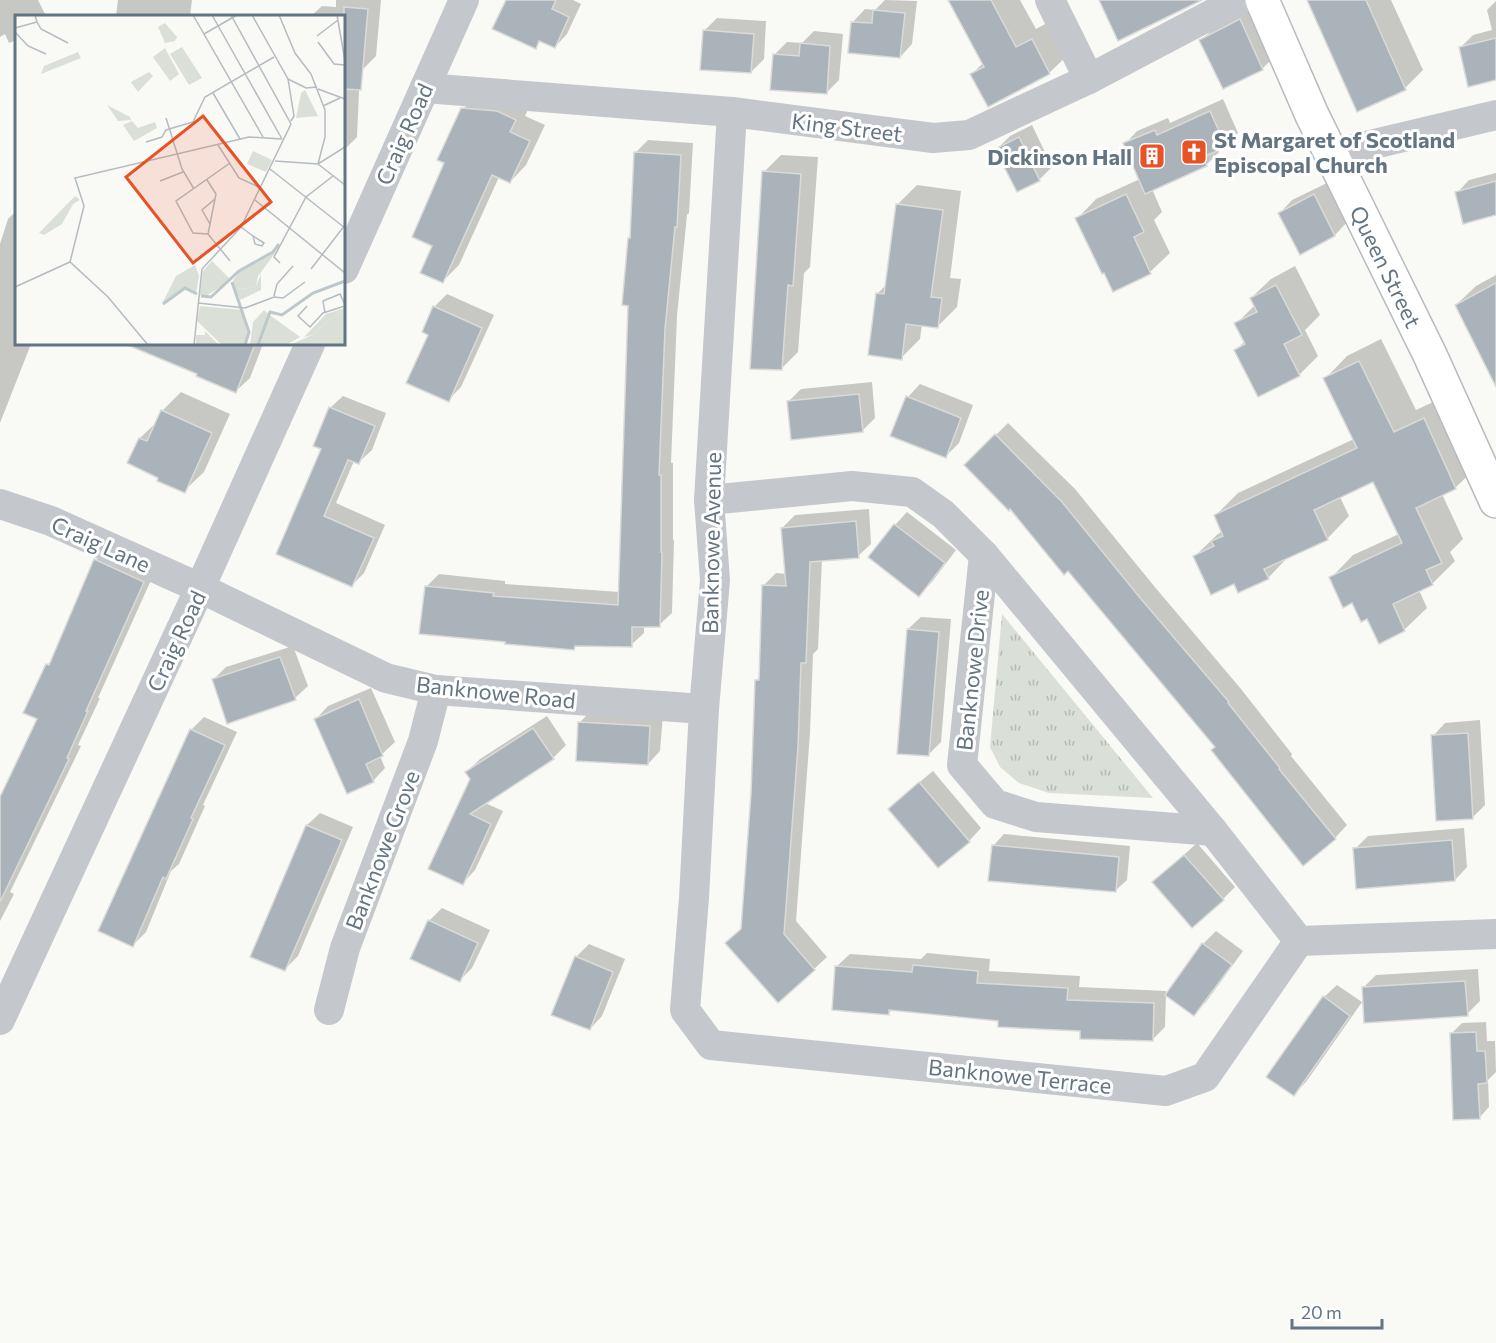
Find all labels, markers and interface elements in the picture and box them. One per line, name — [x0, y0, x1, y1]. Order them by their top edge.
inset map — [15, 15, 345, 345]
street label: Craig Road — [370, 79, 438, 189]
street label: King Street — [790, 107, 904, 147]
place label: St Margaret of Scotland Episcopal Church — [1214, 126, 1455, 178]
church icon: St Margaret of Scotland Episcopal Church — [1179, 137, 1209, 167]
building icon: Dickinson Hall — [1137, 141, 1167, 171]
place label: Dickinson Hall — [987, 143, 1132, 170]
street label: Queen Street — [1345, 201, 1428, 332]
street label: Banknowe Avenue — [696, 452, 726, 634]
street label: Craig Lane — [47, 510, 155, 578]
street label: Craig Road — [141, 586, 211, 696]
street label: Banknowe Drive — [950, 588, 994, 752]
street label: Banknowe Road — [415, 670, 577, 714]
street label: Banknowe Grove — [339, 767, 425, 933]
street label: Banknowe Terrace — [927, 1053, 1113, 1099]
scale bar — [1292, 1292, 1382, 1330]
text: 20 m — [1301, 1301, 1342, 1323]

